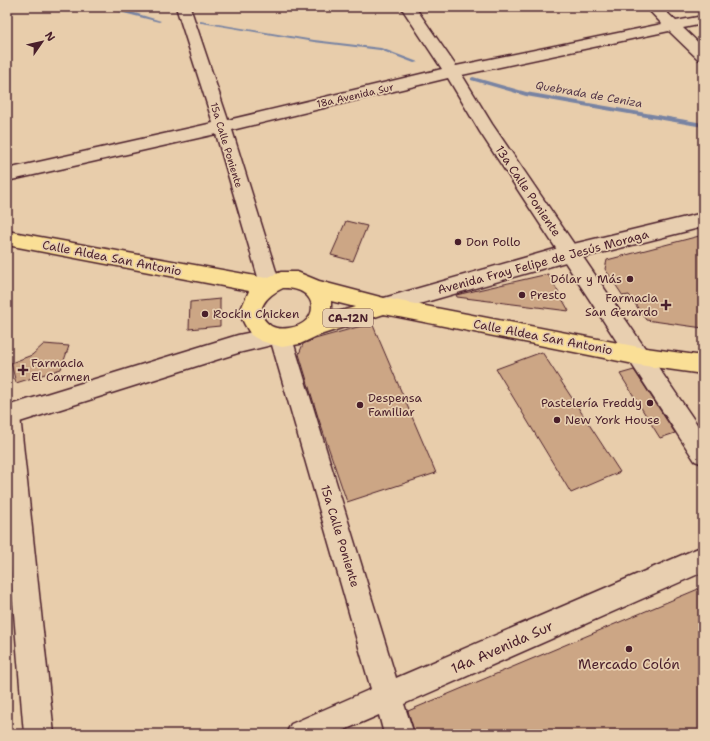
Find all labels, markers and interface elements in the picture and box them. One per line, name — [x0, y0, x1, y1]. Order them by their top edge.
north arrow — [22, 22, 62, 62]
text: N — [41, 29, 59, 45]
water label: Quebrada de Ceniza — [534, 78, 644, 111]
street label: 18a Avenida Sur — [315, 80, 395, 111]
street label: 15a Calle Poniente — [207, 101, 246, 190]
street label: 13a Calle Poniente — [492, 142, 565, 240]
street label: Avenida Fray Felipe de Jesús Moraga — [436, 226, 651, 298]
place label: Don Pollo — [466, 234, 521, 250]
street label: Calle Aldea San Antonio — [41, 237, 183, 279]
marker: Don Pollo — [453, 237, 463, 247]
place label: Dólar y Más — [550, 271, 622, 287]
marker: Dólar y Más — [625, 274, 635, 284]
place label: Presto — [530, 287, 566, 303]
marker: Presto — [517, 290, 527, 300]
place label: Farmacia San Gerardo — [585, 290, 659, 320]
marker: Farmacia San Gerardo — [661, 300, 671, 310]
place label: Rockin Chicken — [213, 306, 299, 322]
marker: Rockin Chicken — [200, 309, 210, 319]
road number: CA-12N — [323, 309, 373, 327]
street label: Calle Aldea San Antonio — [472, 316, 614, 358]
place label: Farmacia El Carmen — [31, 355, 90, 385]
marker: Farmacia El Carmen — [18, 365, 28, 375]
place label: Despensa Familiar — [368, 390, 423, 420]
place label: Pastelería Freddy — [541, 395, 642, 411]
marker: Pastelería Freddy — [645, 398, 655, 408]
marker: Despensa Familiar — [355, 400, 365, 410]
place label: New York House — [565, 412, 660, 428]
marker: New York House — [552, 415, 562, 425]
street label: 15a Calle Poniente — [317, 483, 363, 589]
street label: 14a Avenida Sur — [448, 616, 556, 678]
marker: Mercado Colón — [624, 644, 634, 654]
place label: Mercado Colón — [578, 655, 680, 673]

